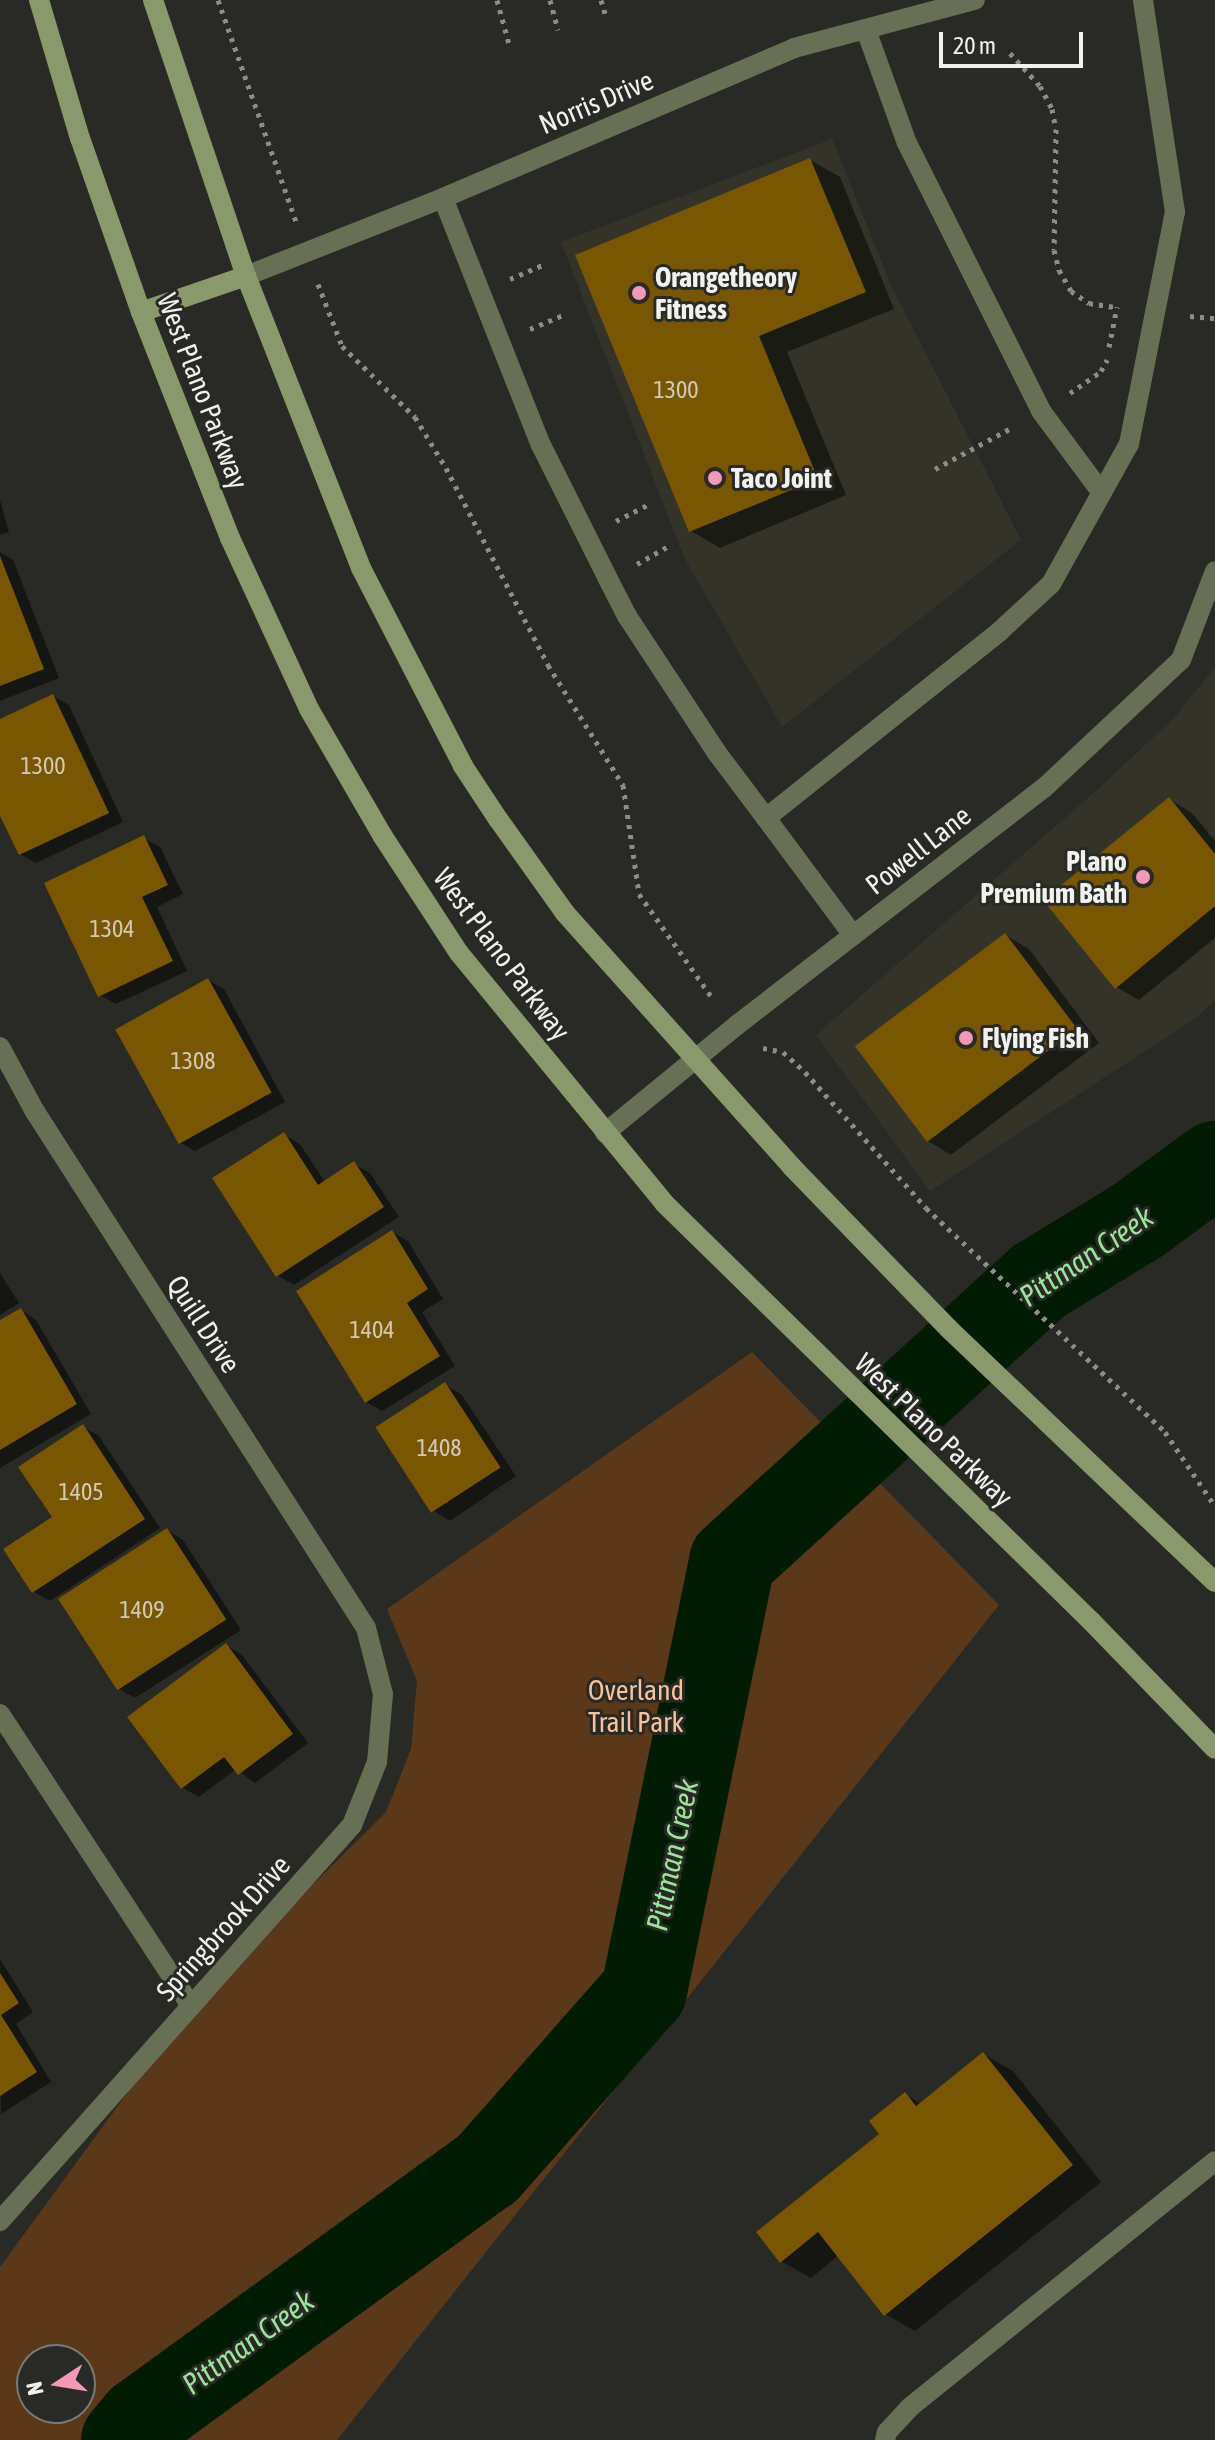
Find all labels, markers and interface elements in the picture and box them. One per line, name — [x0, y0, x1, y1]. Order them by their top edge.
scale bar — [943, 16, 1087, 66]
text: 20 m — [953, 32, 996, 59]
street label: Norris Drive — [534, 63, 658, 141]
place label: Orangetheory Fitness — [655, 260, 797, 326]
marker: Orangetheory Fitness — [630, 284, 648, 302]
street label: West Plano Parkway — [150, 289, 256, 493]
house number: 1300 — [653, 376, 699, 404]
place label: Taco Joint — [731, 461, 832, 495]
marker: Taco Joint — [706, 469, 724, 487]
house number: 1300 — [20, 752, 66, 780]
street label: Powell Lane — [859, 799, 977, 901]
place label: Plano Premium Bath — [980, 844, 1127, 910]
street label: West Plano Parkway — [426, 861, 578, 1047]
marker: Plano Premium Bath — [1134, 868, 1152, 886]
house number: 1304 — [89, 915, 135, 943]
place label: Flying Fish — [982, 1021, 1089, 1055]
marker: Flying Fish — [957, 1029, 975, 1047]
house number: 1308 — [170, 1047, 216, 1075]
water label: Pittman Creek — [1012, 1198, 1160, 1314]
street label: Quill Drive — [160, 1269, 248, 1379]
house number: 1404 — [349, 1316, 395, 1344]
street label: West Plano Parkway — [848, 1346, 1020, 1514]
house number: 1408 — [416, 1434, 462, 1462]
house number: 1405 — [58, 1478, 104, 1506]
house number: 1409 — [119, 1596, 165, 1624]
park label: Overland Trail Park — [588, 1673, 684, 1739]
water label: Pittman Creek — [638, 1776, 706, 1934]
street label: Springbrook Drive — [149, 1848, 297, 2008]
water label: Pittman Creek — [175, 2282, 321, 2402]
north arrow — [16, 2344, 96, 2424]
text: N — [20, 2380, 49, 2398]

